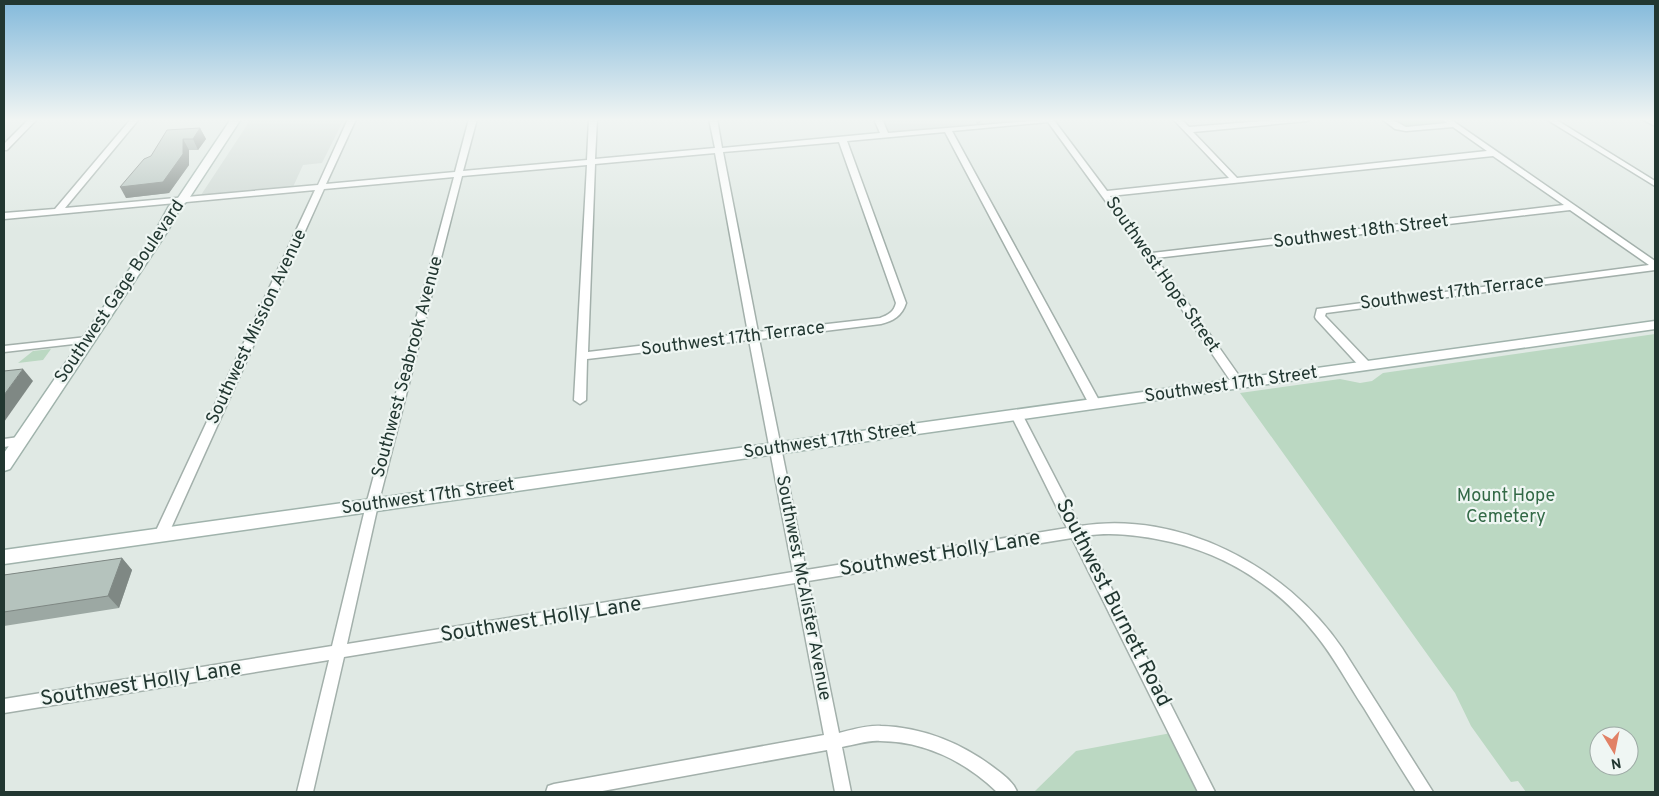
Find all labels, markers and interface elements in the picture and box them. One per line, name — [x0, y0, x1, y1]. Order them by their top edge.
street label: Southwest Hope Street — [1100, 193, 1224, 357]
street label: Southwest Gage Boulevard — [50, 196, 190, 388]
street label: Southwest 18th Street — [1272, 210, 1450, 254]
street label: Southwest Mission Avenue — [202, 226, 312, 428]
street label: Southwest Seabrook Avenue — [367, 254, 449, 480]
street label: Southwest 17th Terrace — [1359, 270, 1545, 316]
street label: Southwest 17th Terrace — [640, 316, 826, 362]
street label: Southwest 17th Street — [1143, 361, 1319, 409]
street label: Southwest 17th Street — [742, 417, 918, 465]
street label: Southwest 17th Street — [340, 473, 516, 521]
street label: Southwest McAlister Avenue — [770, 473, 836, 703]
park label: Mount Hope Cemetery — [1457, 485, 1555, 529]
street label: Southwest Burnett Road — [1049, 495, 1177, 711]
street label: Southwest Holly Lane — [837, 525, 1043, 583]
street label: Southwest Holly Lane — [438, 591, 644, 649]
street label: Southwest Holly Lane — [38, 655, 244, 713]
north arrow — [1589, 726, 1639, 776]
text: N — [1610, 753, 1622, 772]

